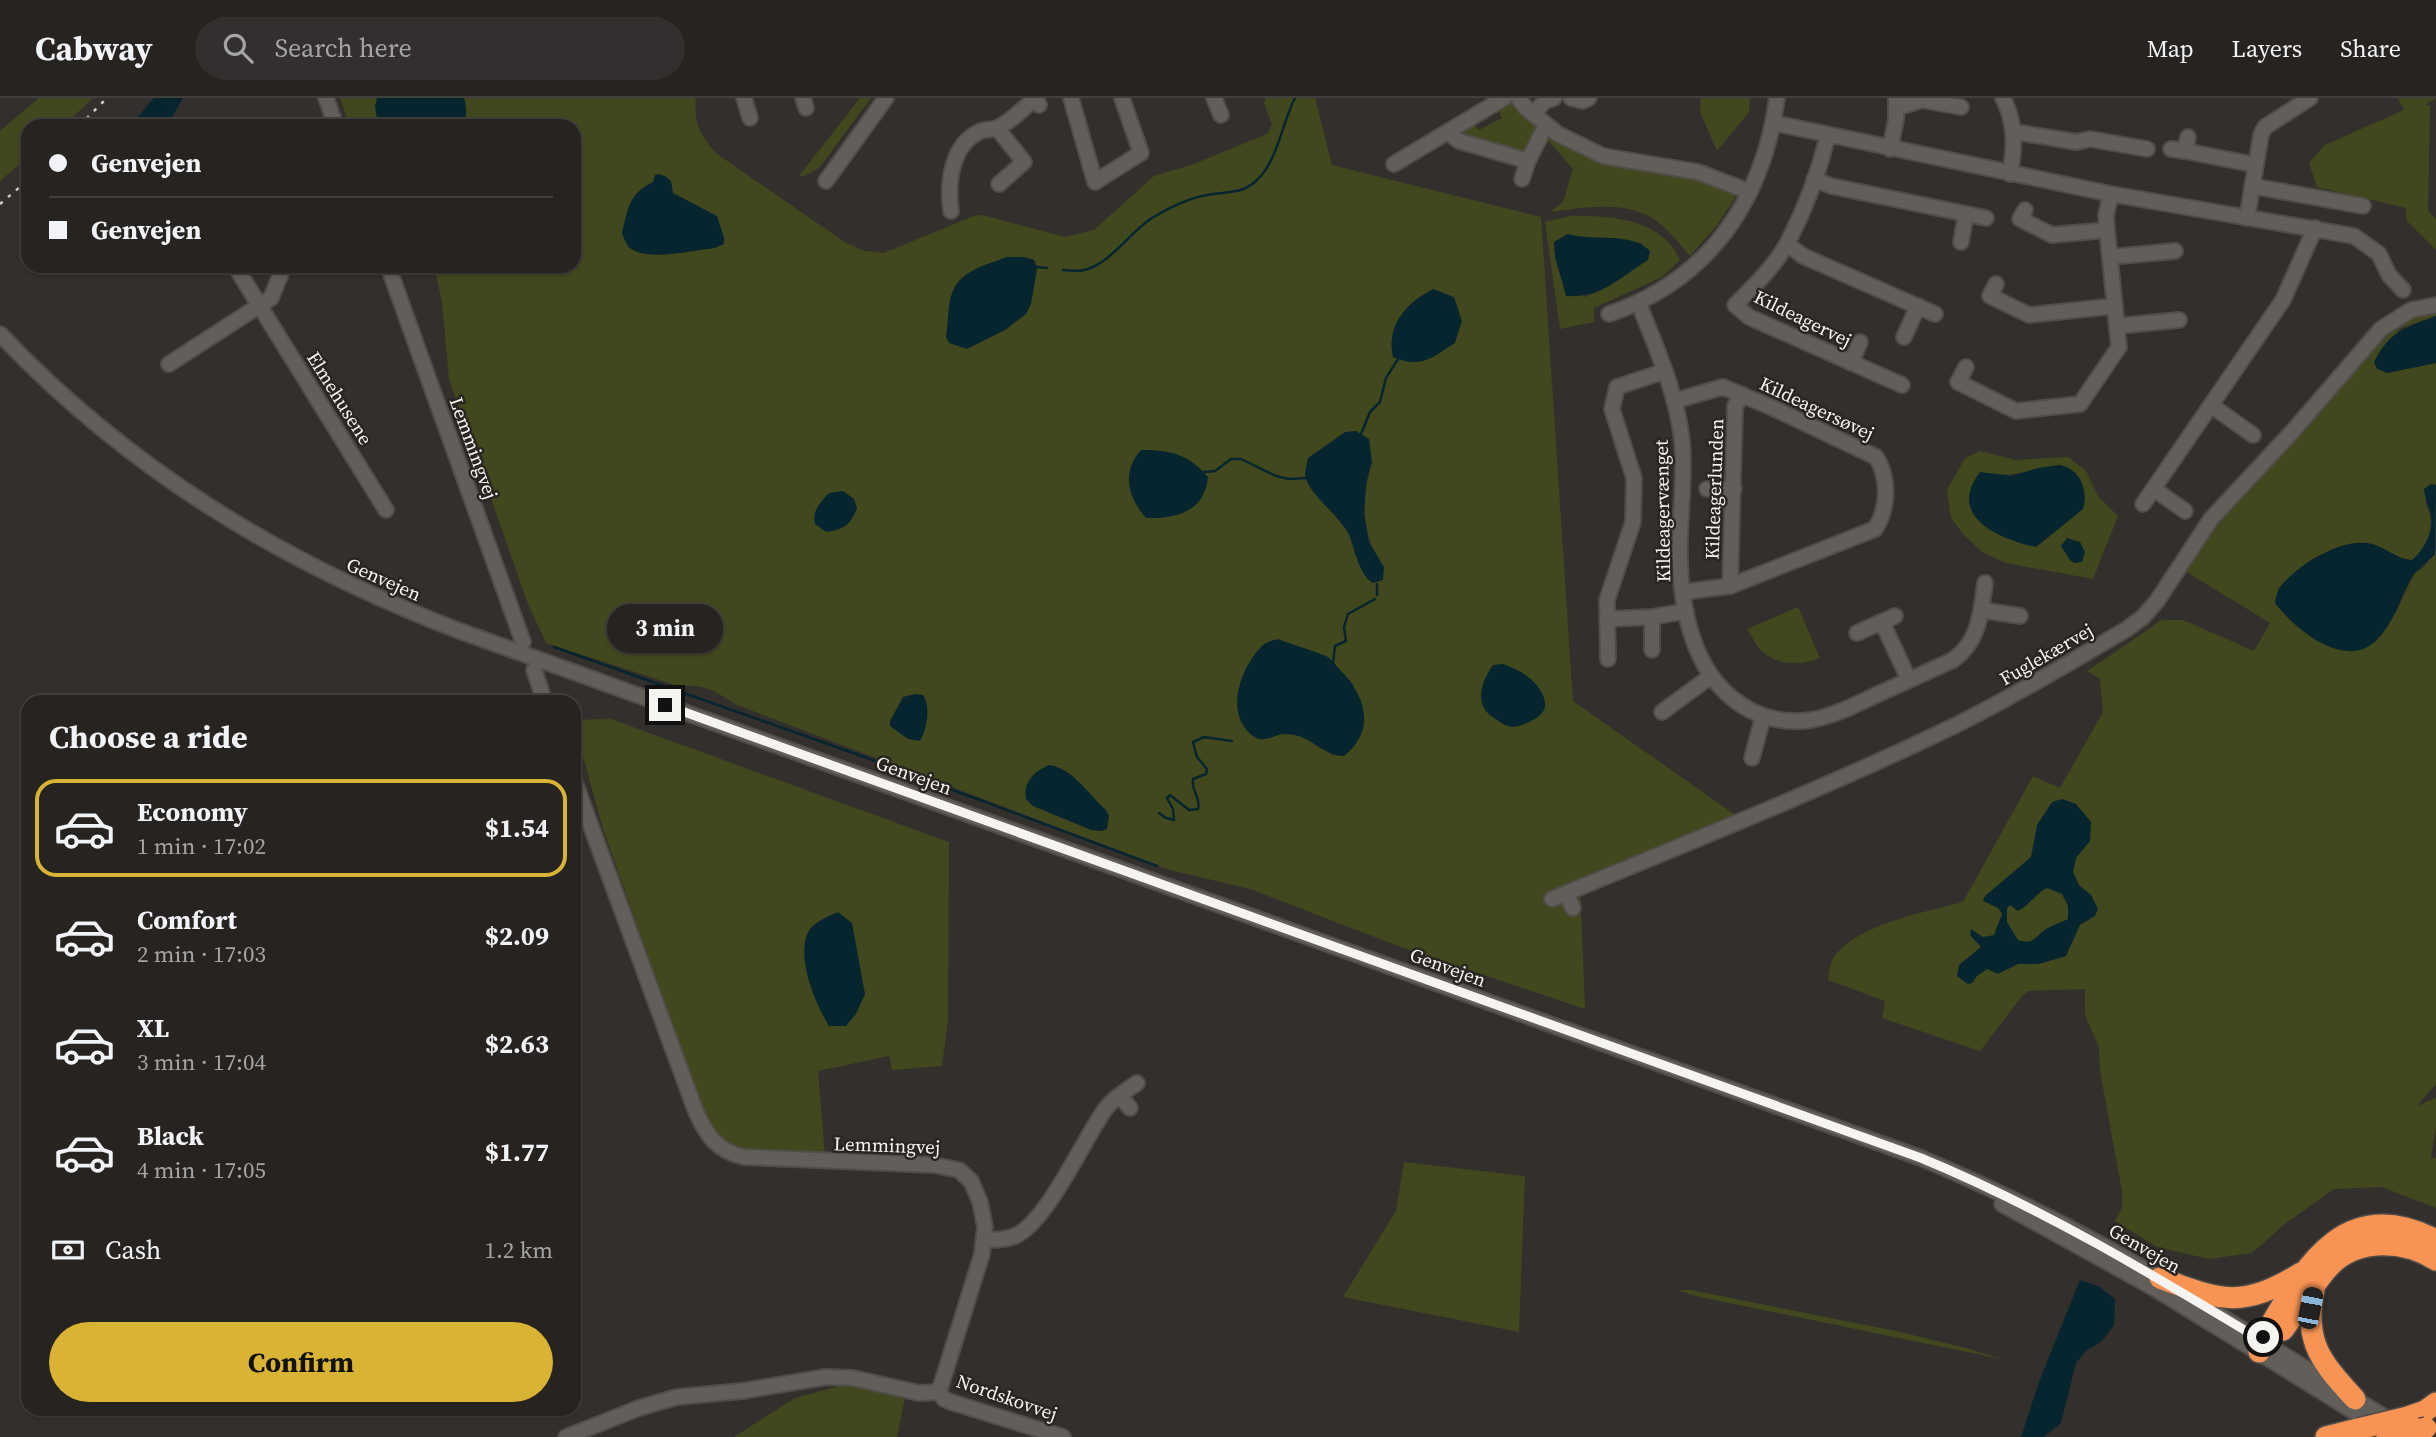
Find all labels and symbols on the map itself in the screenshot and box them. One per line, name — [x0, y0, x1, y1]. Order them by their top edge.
street label: Kildeagervej — [1750, 283, 1856, 353]
street label: Elmehusene — [301, 346, 379, 450]
street label: Kildeagersøvej — [1755, 370, 1879, 446]
street label: Lemmingvej — [444, 393, 504, 503]
street label: Kildeagerlunden — [1699, 418, 1729, 560]
street label: Kildeagervænget — [1648, 439, 1676, 583]
street label: Genvejen — [343, 551, 425, 607]
callout: 3 min — [607, 603, 723, 652]
street label: Fuglekærvej — [1994, 617, 2098, 691]
route end — [649, 689, 681, 721]
street label: Genvejen — [872, 749, 956, 801]
street label: Genvejen — [1406, 941, 1490, 993]
street label: Lemmingvej — [833, 1130, 941, 1160]
street label: Genvejen — [2104, 1217, 2186, 1279]
car — [2296, 1285, 2325, 1331]
route start — [2247, 1321, 2279, 1353]
street label: Nordskovvej — [953, 1368, 1061, 1426]

